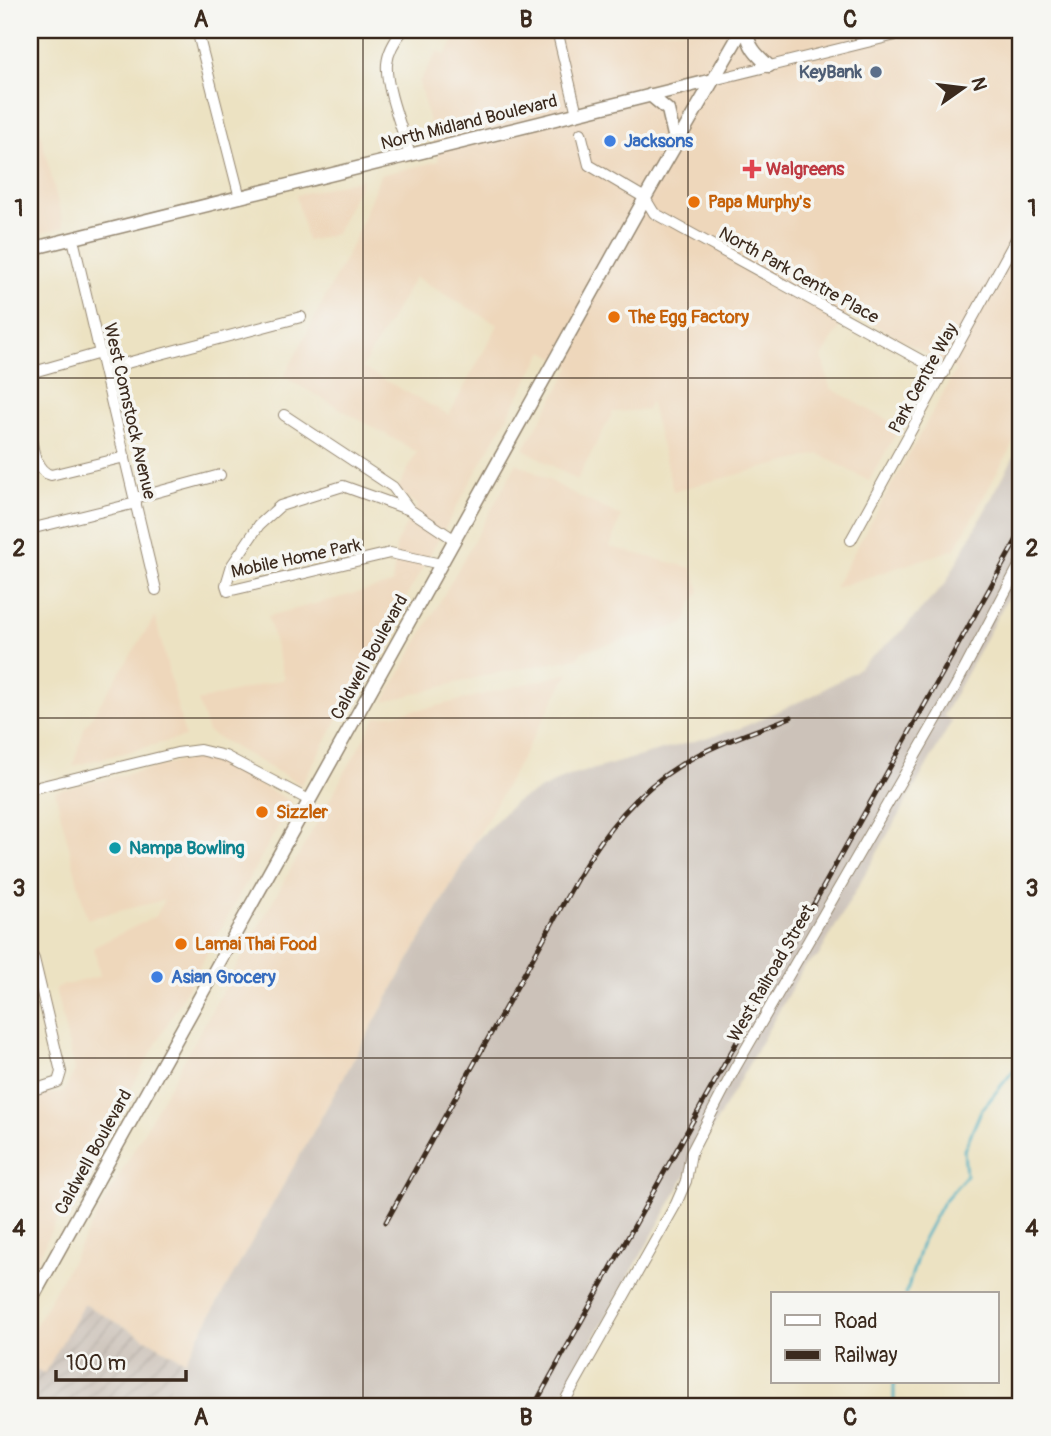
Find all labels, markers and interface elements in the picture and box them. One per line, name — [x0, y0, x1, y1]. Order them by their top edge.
text: A — [194, 5, 209, 34]
text: B — [519, 5, 533, 34]
text: C — [843, 5, 857, 34]
north arrow — [928, 52, 998, 122]
place label: KeyBank — [799, 61, 862, 84]
marker: KeyBank — [868, 64, 884, 80]
text: N — [965, 75, 992, 93]
street label: North Midland Boulevard — [378, 89, 560, 156]
place label: Jacksons — [624, 130, 694, 153]
marker: Jacksons — [602, 133, 618, 149]
place label: Walgreens — [766, 158, 845, 181]
marker: Walgreens — [744, 161, 760, 177]
place label: Papa Murphy's — [708, 191, 812, 214]
text: 1 — [15, 194, 24, 223]
marker: Papa Murphy's — [686, 194, 702, 210]
text: 1 — [1028, 194, 1037, 223]
street label: North Park Centre Place — [715, 222, 883, 329]
place label: The Egg Factory — [627, 306, 749, 329]
marker: The Egg Factory — [606, 309, 622, 325]
street label: Park Centre Way — [884, 319, 963, 437]
street label: West Comstock Avenue — [98, 321, 161, 502]
street label: Mobile Home Park — [229, 533, 364, 584]
text: 2 — [13, 534, 26, 563]
text: 2 — [1026, 534, 1039, 563]
street label: Caldwell Boulevard — [326, 591, 413, 724]
place label: Sizzler — [276, 801, 329, 824]
marker: Sizzler — [254, 804, 270, 820]
place label: Nampa Bowling — [129, 837, 245, 860]
marker: Nampa Bowling — [107, 840, 123, 856]
text: 3 — [13, 874, 25, 903]
text: 3 — [1026, 874, 1038, 903]
street label: West Railroad Street — [723, 900, 821, 1046]
place label: Lamai Thai Food — [195, 933, 317, 956]
marker: Lamai Thai Food — [173, 936, 189, 952]
place label: Asian Grocery — [171, 966, 276, 989]
marker: Asian Grocery — [149, 969, 165, 985]
street label: Caldwell Boulevard — [50, 1086, 137, 1219]
text: 4 — [12, 1214, 26, 1243]
text: 4 — [1025, 1214, 1039, 1243]
legend — [771, 1292, 998, 1384]
text: Road — [834, 1308, 878, 1335]
scale bar — [56, 1338, 186, 1382]
text: Railway — [834, 1342, 898, 1369]
text: 100 m — [66, 1350, 126, 1377]
text: A — [194, 1403, 209, 1432]
text: B — [519, 1403, 533, 1432]
text: C — [843, 1403, 857, 1432]

